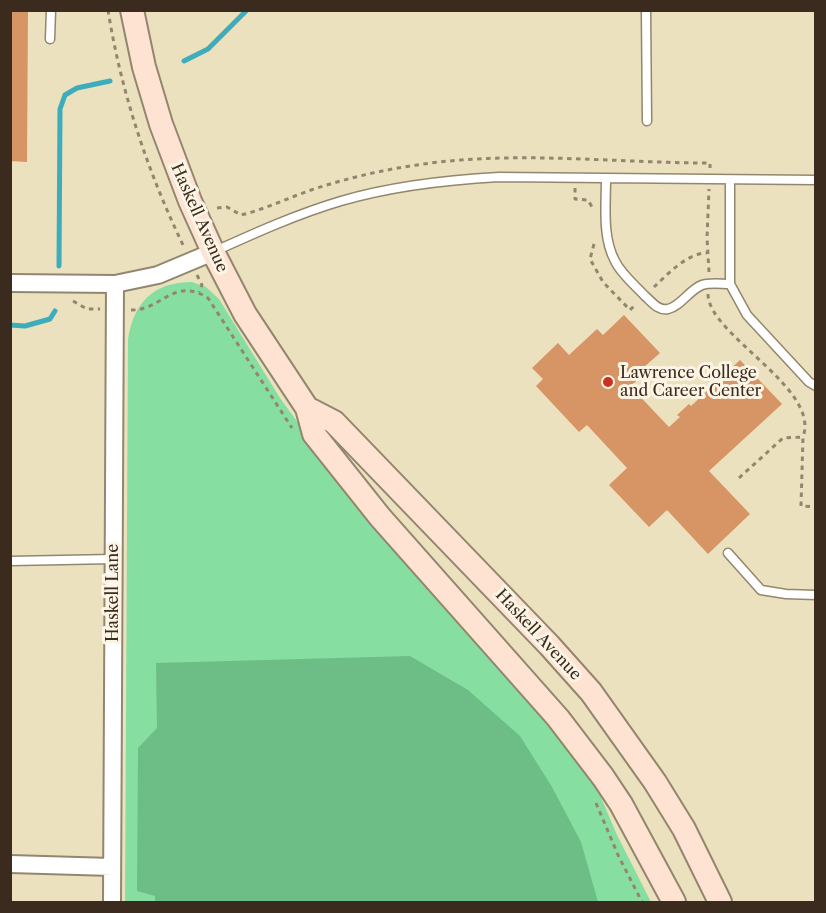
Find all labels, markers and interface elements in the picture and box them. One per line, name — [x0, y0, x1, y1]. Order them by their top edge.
street label: Haskell Avenue — [166, 161, 232, 275]
place label: Lawrence College and Career Center — [620, 363, 761, 401]
marker: Lawrence College and Career Center — [601, 375, 615, 389]
street label: Haskell Lane — [103, 544, 123, 642]
street label: Haskell Avenue — [491, 586, 585, 684]

